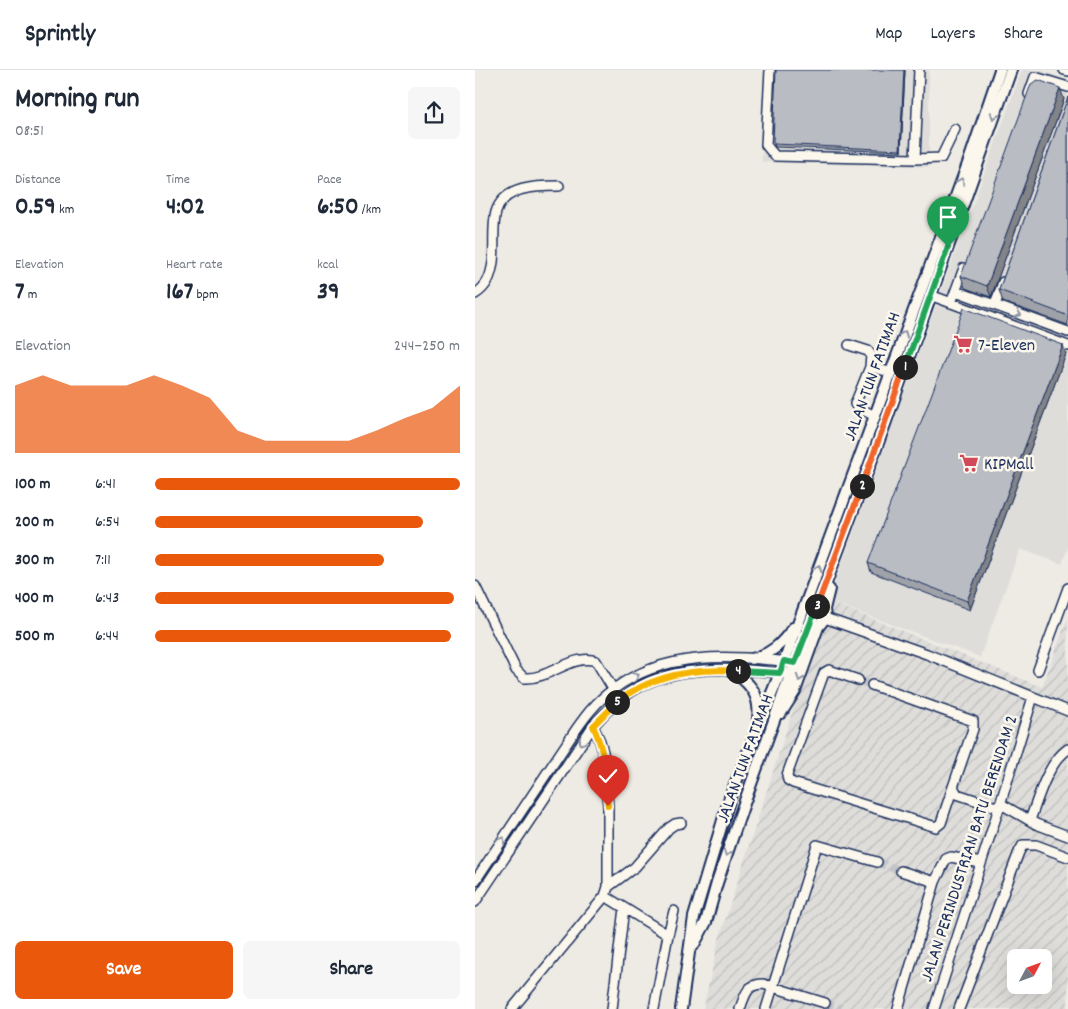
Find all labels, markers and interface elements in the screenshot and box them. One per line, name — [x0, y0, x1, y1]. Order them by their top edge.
text: Sprintly — [25, 18, 95, 52]
text: Map — [875, 22, 902, 47]
text: Layers — [930, 22, 976, 47]
text: Share — [1004, 22, 1043, 47]
text: Morning run — [15, 81, 139, 121]
button: share — [408, 87, 460, 139]
one-way arrow — [990, 111, 1000, 119]
text: 08:51 — [15, 120, 44, 143]
text: Distance — [15, 170, 61, 190]
text: Time — [166, 170, 190, 190]
text: Pace — [317, 170, 342, 190]
one-way arrow — [955, 178, 965, 186]
text: 0.59 — [15, 190, 56, 226]
text: 4:02 — [166, 190, 205, 226]
text: 6:50 — [317, 190, 359, 226]
pin — [927, 196, 969, 247]
text: km — [56, 200, 74, 220]
text: /km — [359, 200, 381, 220]
icon: arrive — [934, 203, 962, 231]
text: Elevation — [15, 255, 64, 275]
text: Heart rate — [166, 255, 223, 275]
text: kcal — [317, 255, 338, 275]
text: 7 — [15, 275, 25, 311]
text: 167 — [166, 275, 193, 311]
text: 39 — [317, 275, 340, 311]
text: m — [25, 285, 37, 305]
text: bpm — [193, 285, 219, 305]
one-way arrow — [1013, 308, 1022, 318]
street label: JALAN TUN FATIMAH — [838, 309, 908, 445]
one-way arrow — [898, 330, 908, 338]
supermarket icon: 7-Eleven — [952, 333, 974, 355]
place label: 7-Eleven — [978, 334, 1035, 359]
text: Elevation — [15, 335, 71, 358]
text: 244–250 m — [394, 335, 460, 358]
pin: 1 — [893, 354, 917, 380]
text: 1 — [904, 357, 907, 377]
supermarket icon: KIPMall — [958, 452, 980, 474]
place label: KIPMall — [984, 453, 1034, 478]
text: 100 m — [15, 473, 51, 496]
text: 6:41 — [95, 473, 116, 496]
pin: 2 — [849, 474, 875, 498]
text: 2 — [859, 476, 866, 496]
text: 200 m — [15, 511, 54, 534]
text: 6:54 — [95, 511, 120, 534]
text: 300 m — [15, 549, 54, 572]
text: 7:11 — [95, 549, 111, 572]
one-way arrow — [812, 565, 822, 573]
text: 400 m — [15, 587, 54, 610]
text: 6:43 — [95, 587, 119, 610]
pin: 3 — [805, 594, 829, 618]
text: 3 — [814, 596, 821, 616]
text: 500 m — [15, 625, 55, 648]
text: 6:44 — [95, 625, 119, 648]
pin: 4 — [725, 658, 751, 684]
text: 4 — [736, 661, 741, 681]
one-way arrow — [631, 671, 640, 682]
one-way arrow — [796, 673, 806, 682]
pin: 5 — [605, 690, 629, 714]
street label: JALAN TUN FATIMAH — [711, 691, 781, 827]
text: 5 — [614, 692, 621, 712]
street label: JALAN PERINDUSTRIAN BATU BERENDAM 2 — [915, 712, 1025, 985]
one-way arrow — [579, 736, 588, 746]
pin — [587, 755, 629, 806]
icon: check — [594, 762, 622, 790]
one-way arrow — [496, 837, 505, 846]
one-way arrow — [723, 848, 733, 856]
button: Save — [15, 941, 233, 999]
button: Share — [243, 941, 460, 999]
north arrow — [1007, 949, 1053, 994]
map controls — [1007, 949, 1052, 994]

